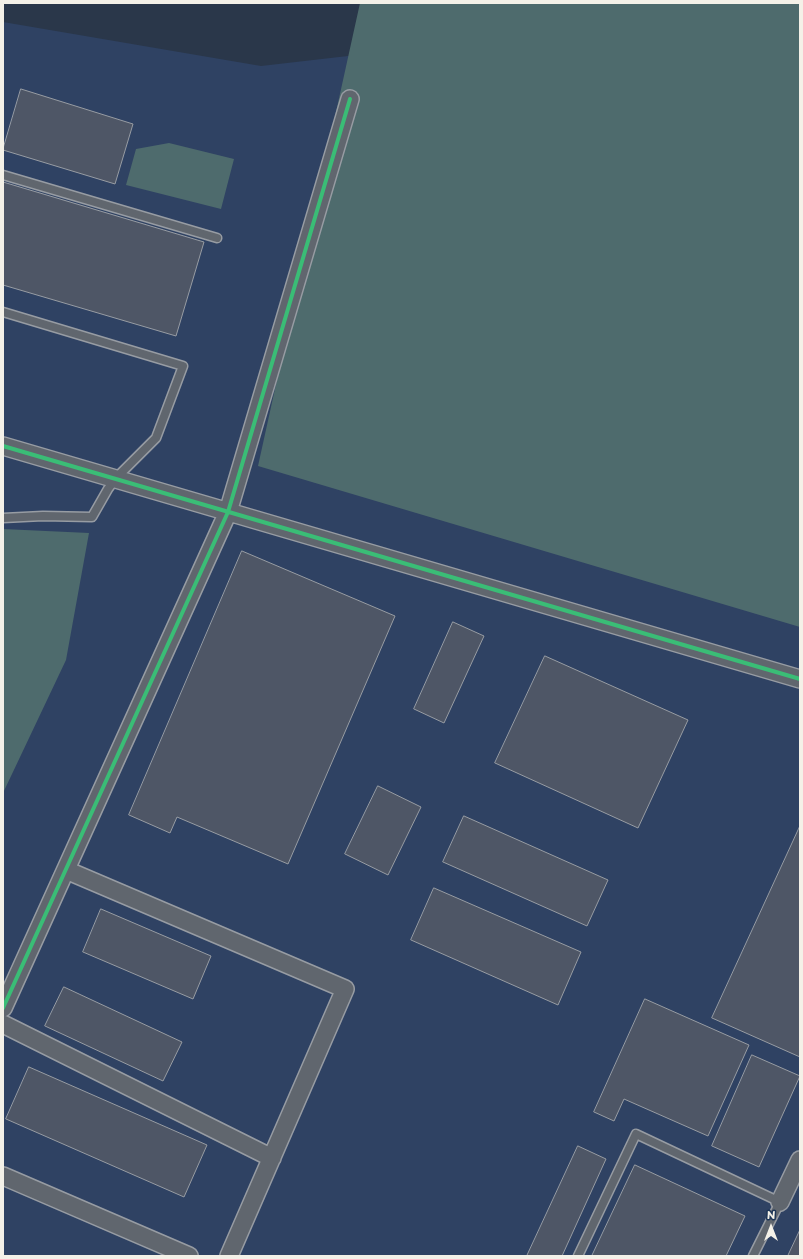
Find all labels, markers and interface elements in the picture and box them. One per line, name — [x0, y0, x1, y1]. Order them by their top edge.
text: N — [767, 1206, 775, 1223]
north arrow — [751, 1207, 791, 1247]

